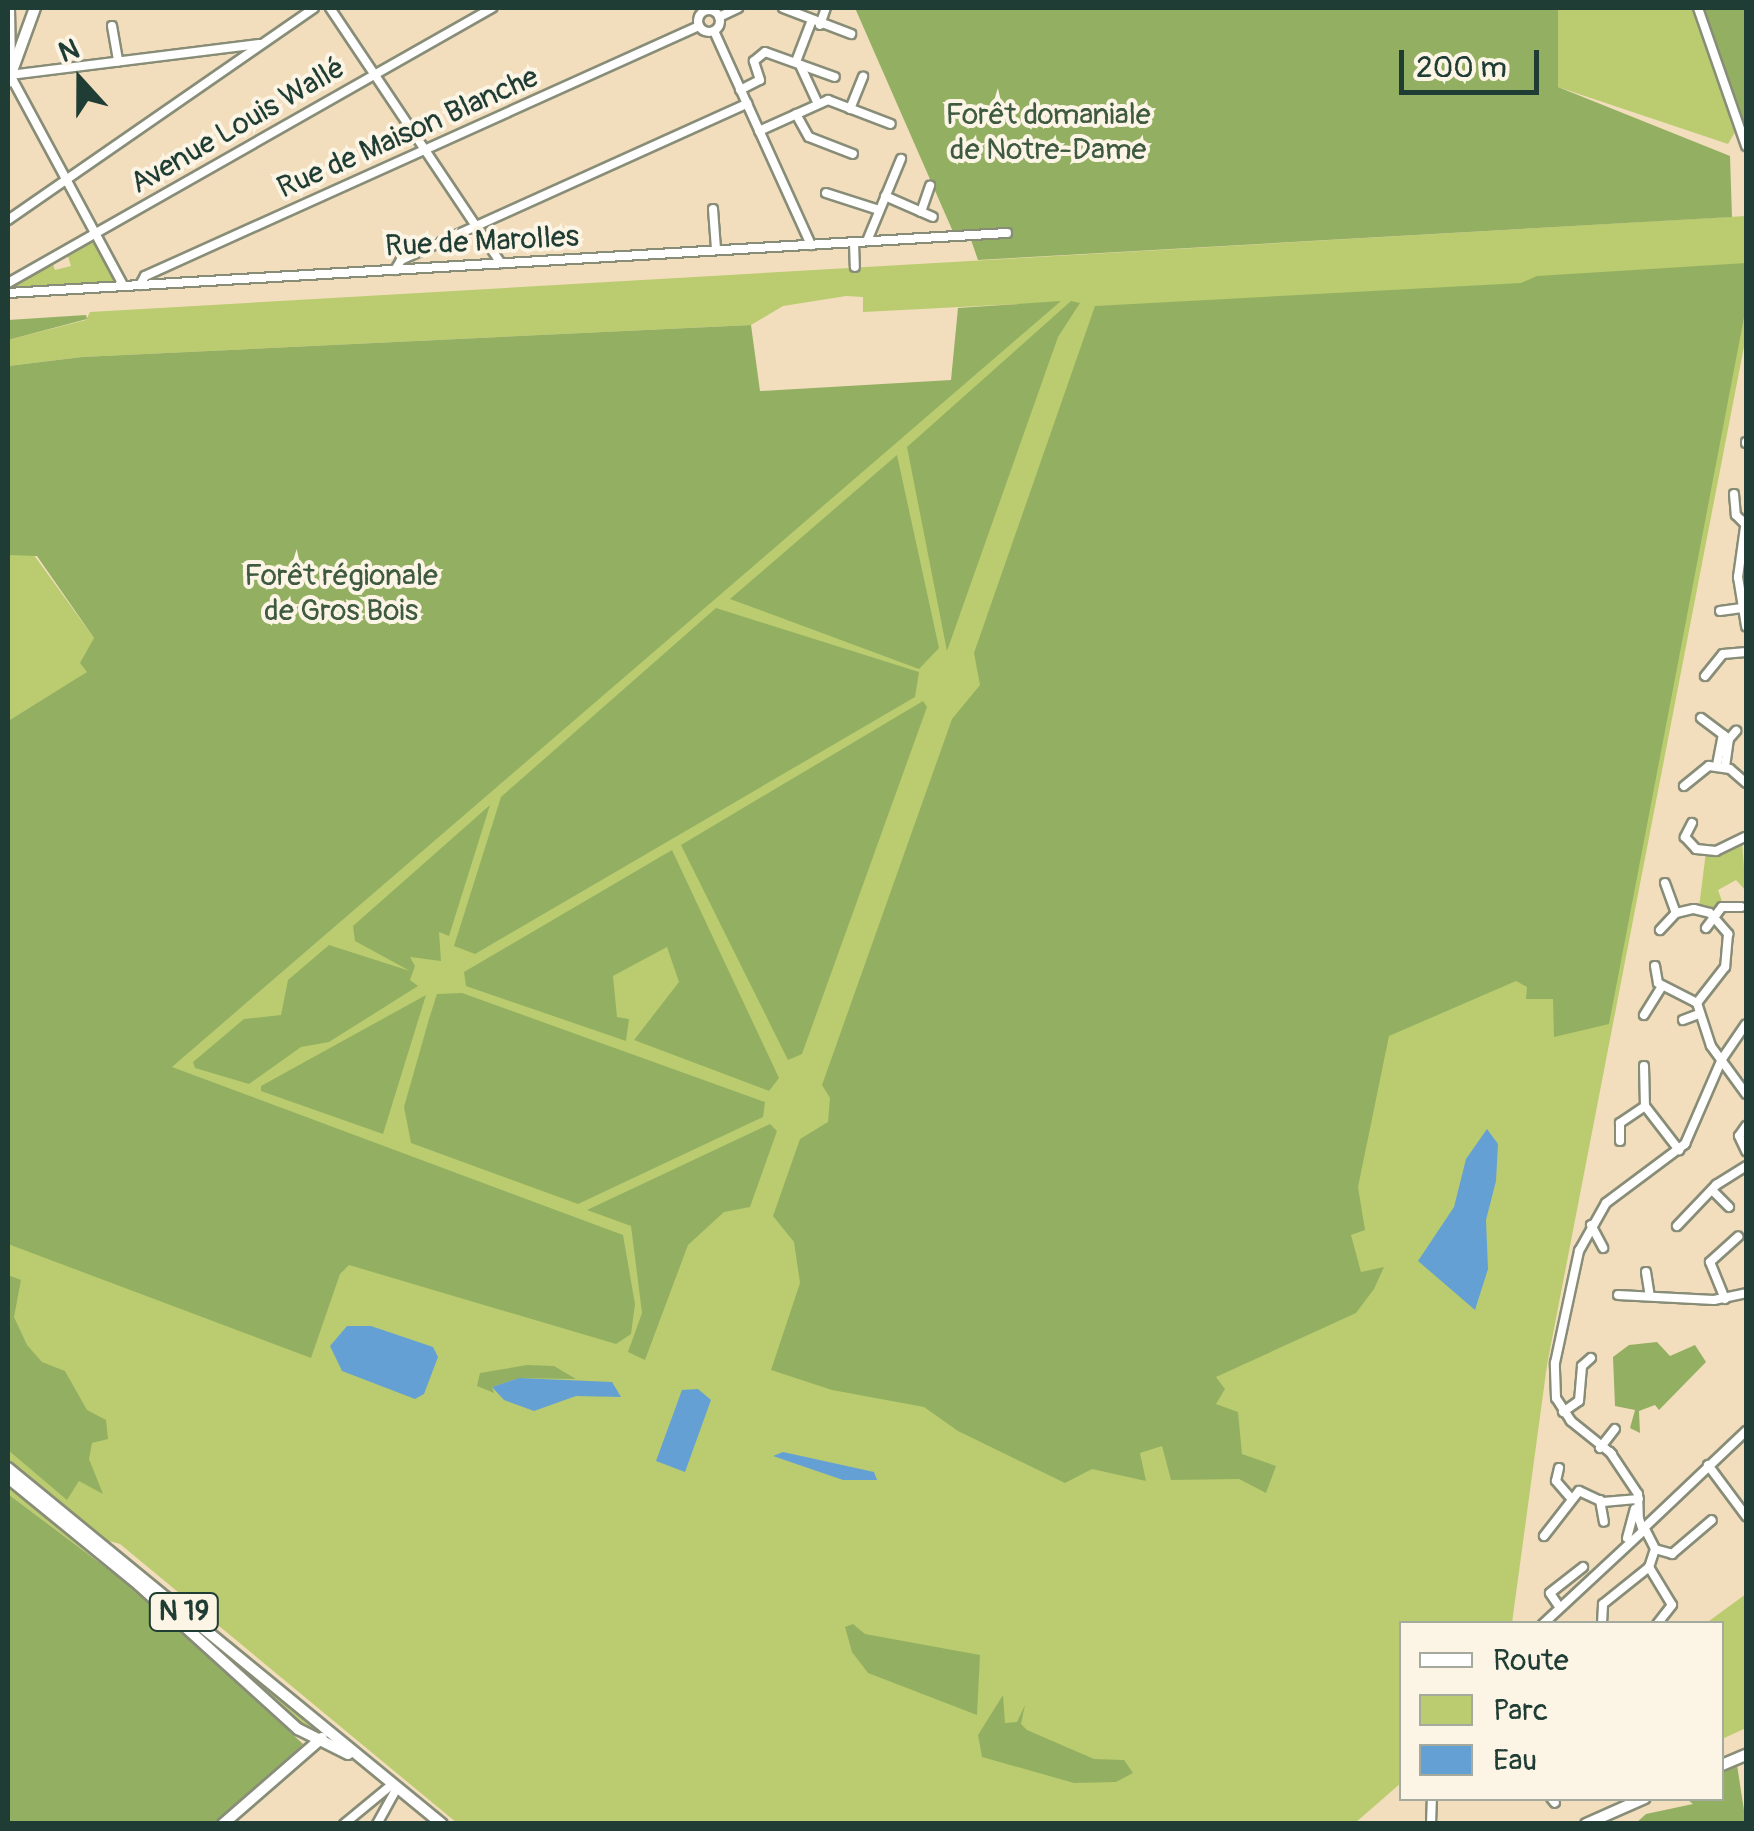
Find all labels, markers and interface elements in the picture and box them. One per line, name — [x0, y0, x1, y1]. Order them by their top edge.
north arrow — [30, 30, 130, 130]
scale bar — [1404, 30, 1544, 92]
text: N — [54, 32, 84, 71]
text: 200 m — [1416, 49, 1507, 86]
street label: Avenue Louis Wallé — [124, 50, 352, 202]
street label: Rue de Maison Blanche — [272, 59, 544, 207]
park label: Forêt domaniale de Notre-Dame — [945, 97, 1151, 168]
street label: Rue de Marolles — [384, 219, 580, 265]
park label: Forêt régionale de Gros Bois — [244, 558, 438, 628]
road number: N 19 — [146, 1589, 222, 1635]
legend — [1399, 1621, 1724, 1801]
text: Route — [1493, 1642, 1568, 1679]
text: Parc — [1493, 1692, 1548, 1729]
text: Eau — [1493, 1742, 1537, 1779]

